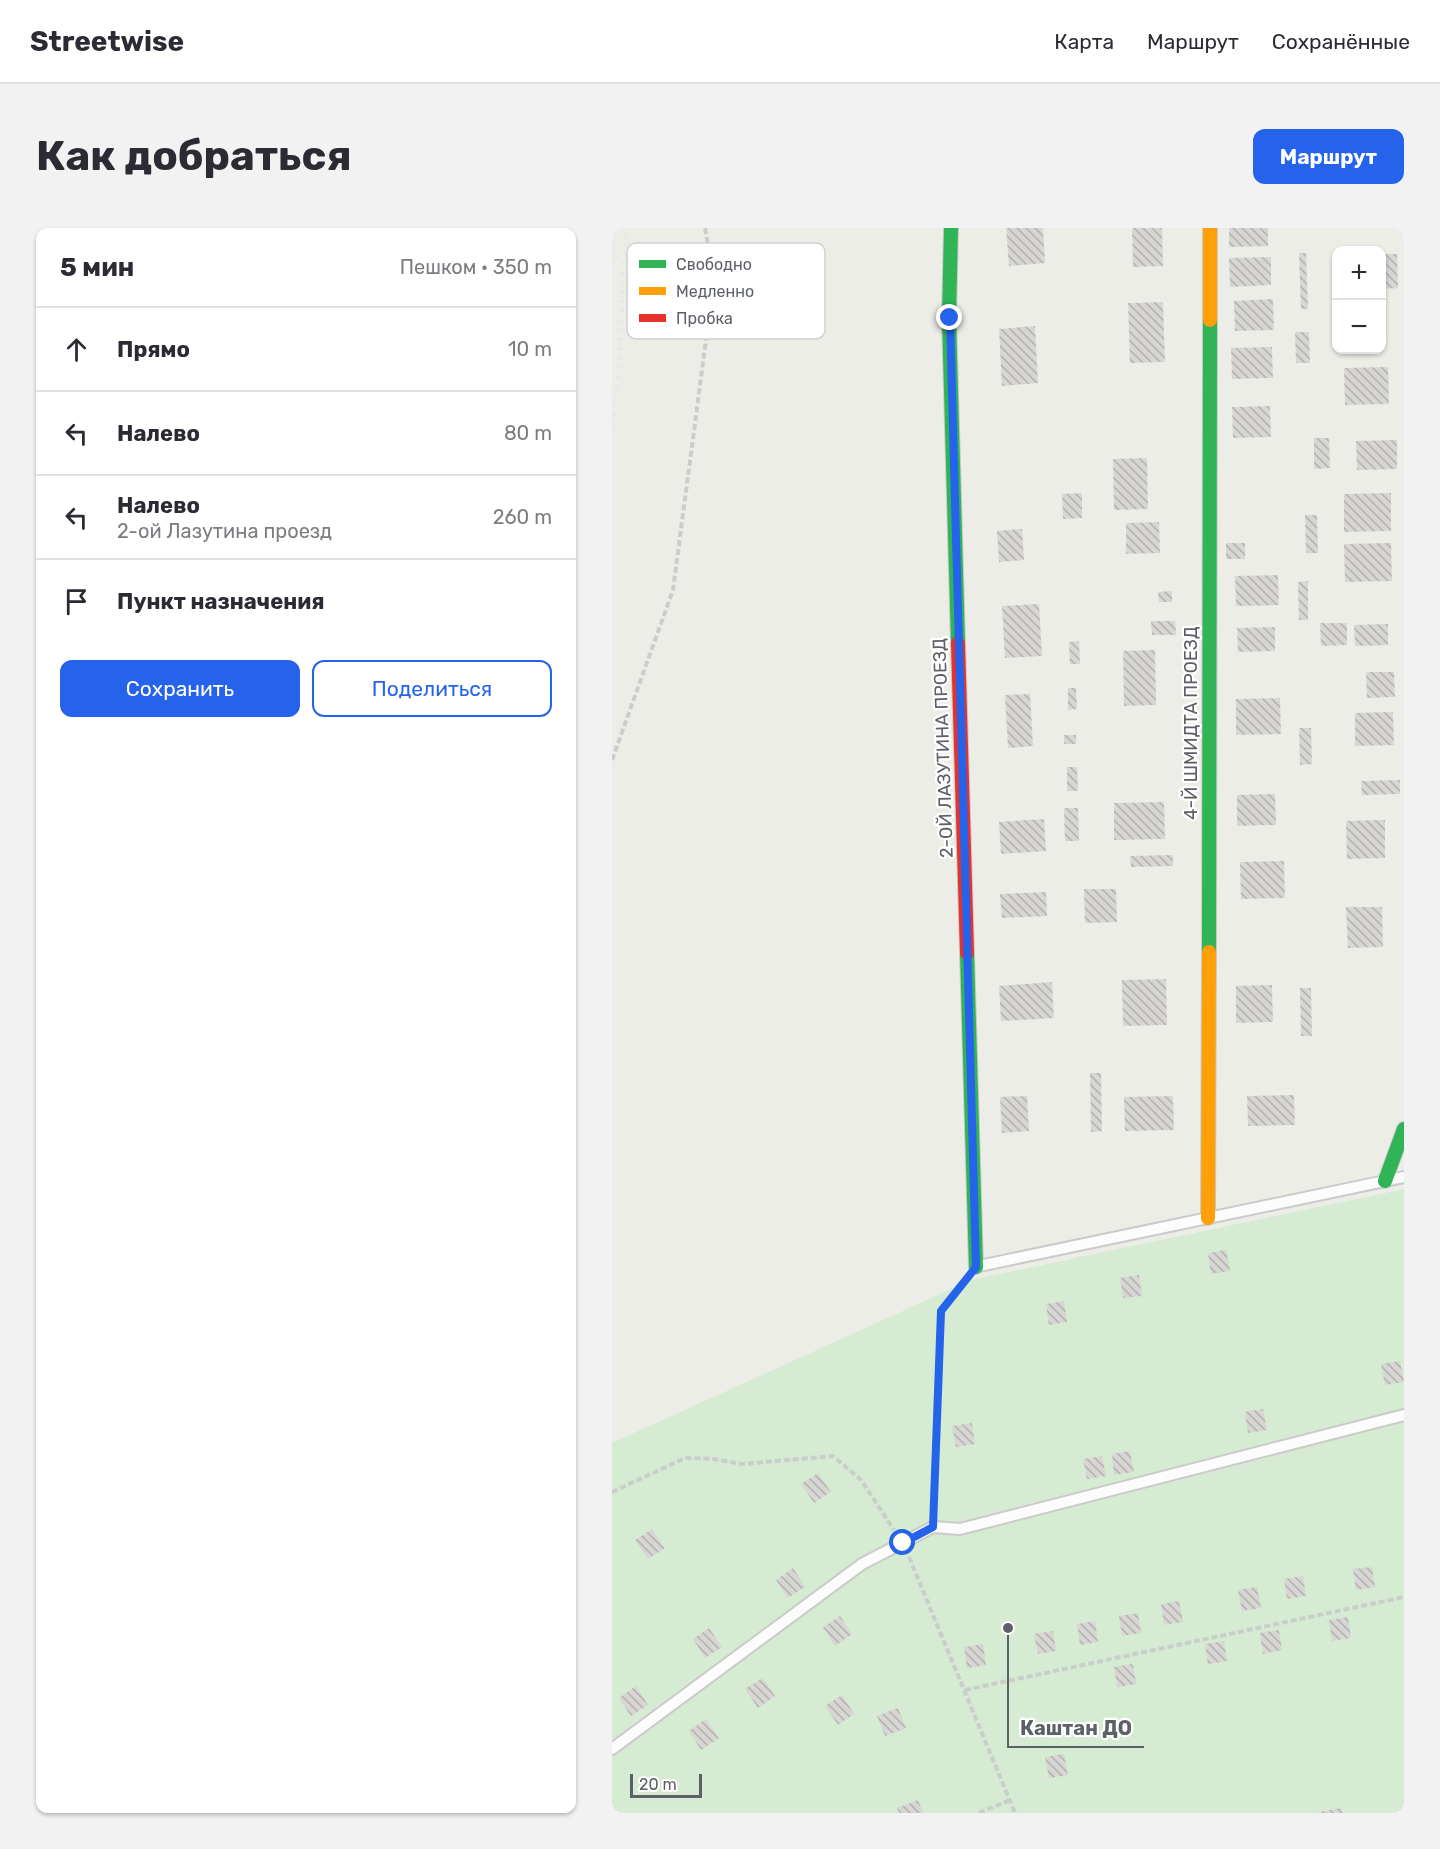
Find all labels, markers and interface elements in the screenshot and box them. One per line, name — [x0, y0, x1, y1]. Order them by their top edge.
text: Streetwise — [30, 25, 184, 58]
text: Карта — [1054, 29, 1114, 54]
text: Маршрут — [1147, 29, 1239, 54]
text: Сохранённые — [1272, 29, 1410, 54]
button: Маршрут — [1253, 129, 1404, 184]
text: Как добраться — [36, 131, 352, 181]
legend — [627, 243, 825, 339]
map controls — [1332, 246, 1386, 354]
button: + — [1332, 246, 1386, 300]
text: 5 мин — [60, 252, 134, 283]
text: Пешком · 350 m — [400, 255, 552, 279]
text: Свободно — [676, 255, 752, 274]
text: Медленно — [676, 282, 754, 301]
button: − — [1332, 300, 1386, 354]
route end — [936, 304, 962, 330]
text: Пробка — [676, 309, 733, 328]
icon: ahead — [60, 333, 93, 366]
text: Прямо — [117, 336, 190, 363]
text: 10 m — [508, 337, 552, 361]
icon: left — [60, 417, 93, 450]
text: Налево — [117, 420, 200, 447]
text: 80 m — [504, 421, 552, 445]
text: Налево — [117, 492, 200, 519]
icon: left — [60, 501, 93, 534]
text: 260 m — [493, 505, 552, 529]
text: 2-ой Лазутина проезд — [117, 519, 332, 543]
icon: arrive — [60, 585, 93, 618]
text: Пункт назначения — [117, 588, 325, 615]
street label: 4-Й ШМИДТА ПРОЕЗД — [1180, 626, 1202, 820]
street label: 2-ОЙ ЛАЗУТИНА ПРОЕЗД — [928, 637, 958, 858]
button: Сохранить — [60, 660, 300, 717]
button: Поделиться — [312, 660, 552, 717]
route start — [889, 1529, 915, 1555]
callout: Каштан ДО — [1008, 1709, 1144, 1747]
text: Каштан ДО — [1020, 1716, 1132, 1740]
scale bar — [630, 1771, 702, 1798]
text: 20 m — [639, 1775, 677, 1794]

